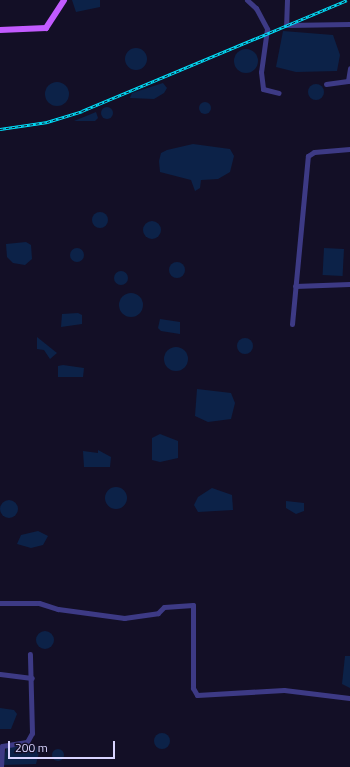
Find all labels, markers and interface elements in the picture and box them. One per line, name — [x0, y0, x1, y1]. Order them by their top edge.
scale bar — [10, 733, 117, 759]
text: 200 m — [15, 738, 48, 757]

